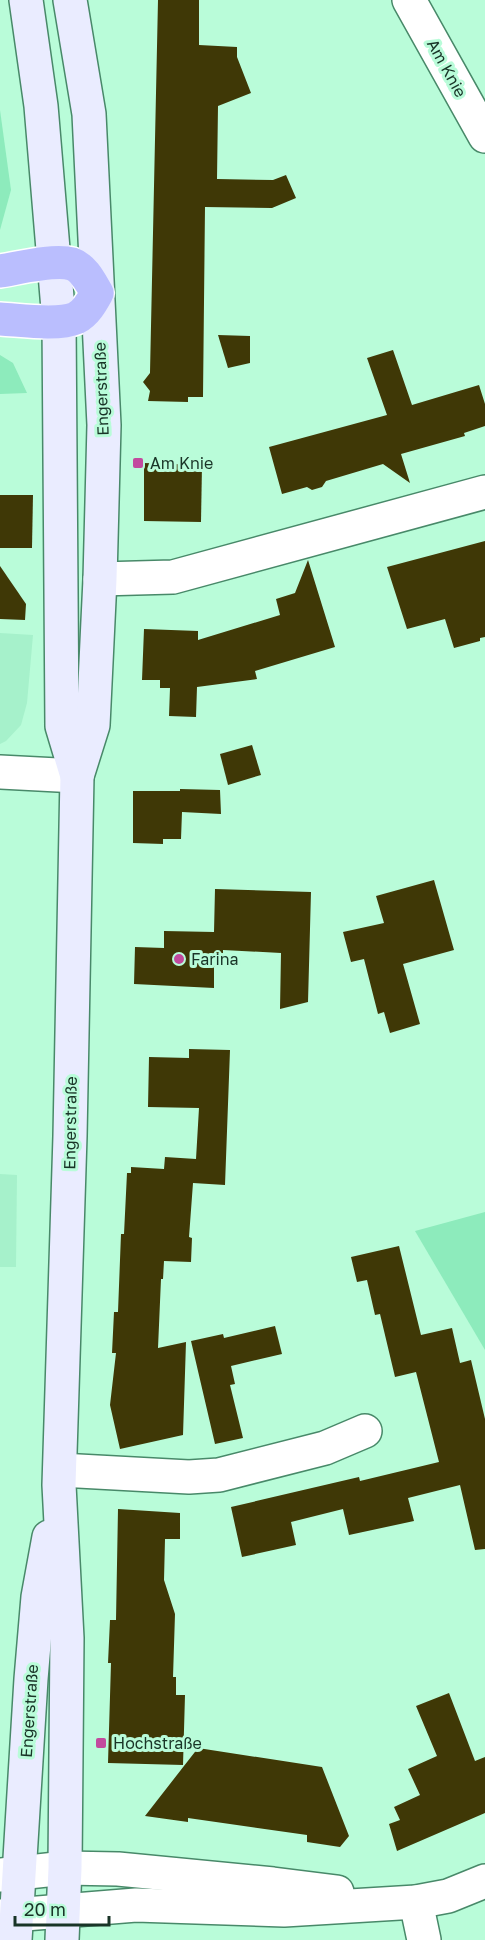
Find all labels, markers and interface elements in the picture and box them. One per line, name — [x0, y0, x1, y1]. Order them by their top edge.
street label: Am Knie — [423, 35, 471, 101]
street label: Engerstraße — [89, 342, 113, 436]
place label: Am Knie — [150, 453, 213, 473]
marker: Am Knie — [131, 456, 145, 470]
place label: Farina — [191, 949, 239, 969]
marker: Farina — [172, 952, 186, 966]
street label: Engerstraße — [59, 1076, 81, 1170]
street label: Engerstraße — [16, 1664, 42, 1758]
place label: Hochstraße — [113, 1733, 202, 1753]
marker: Hochstraße — [94, 1736, 108, 1750]
scale bar — [15, 1889, 110, 1927]
text: 20 m — [24, 1898, 66, 1920]

